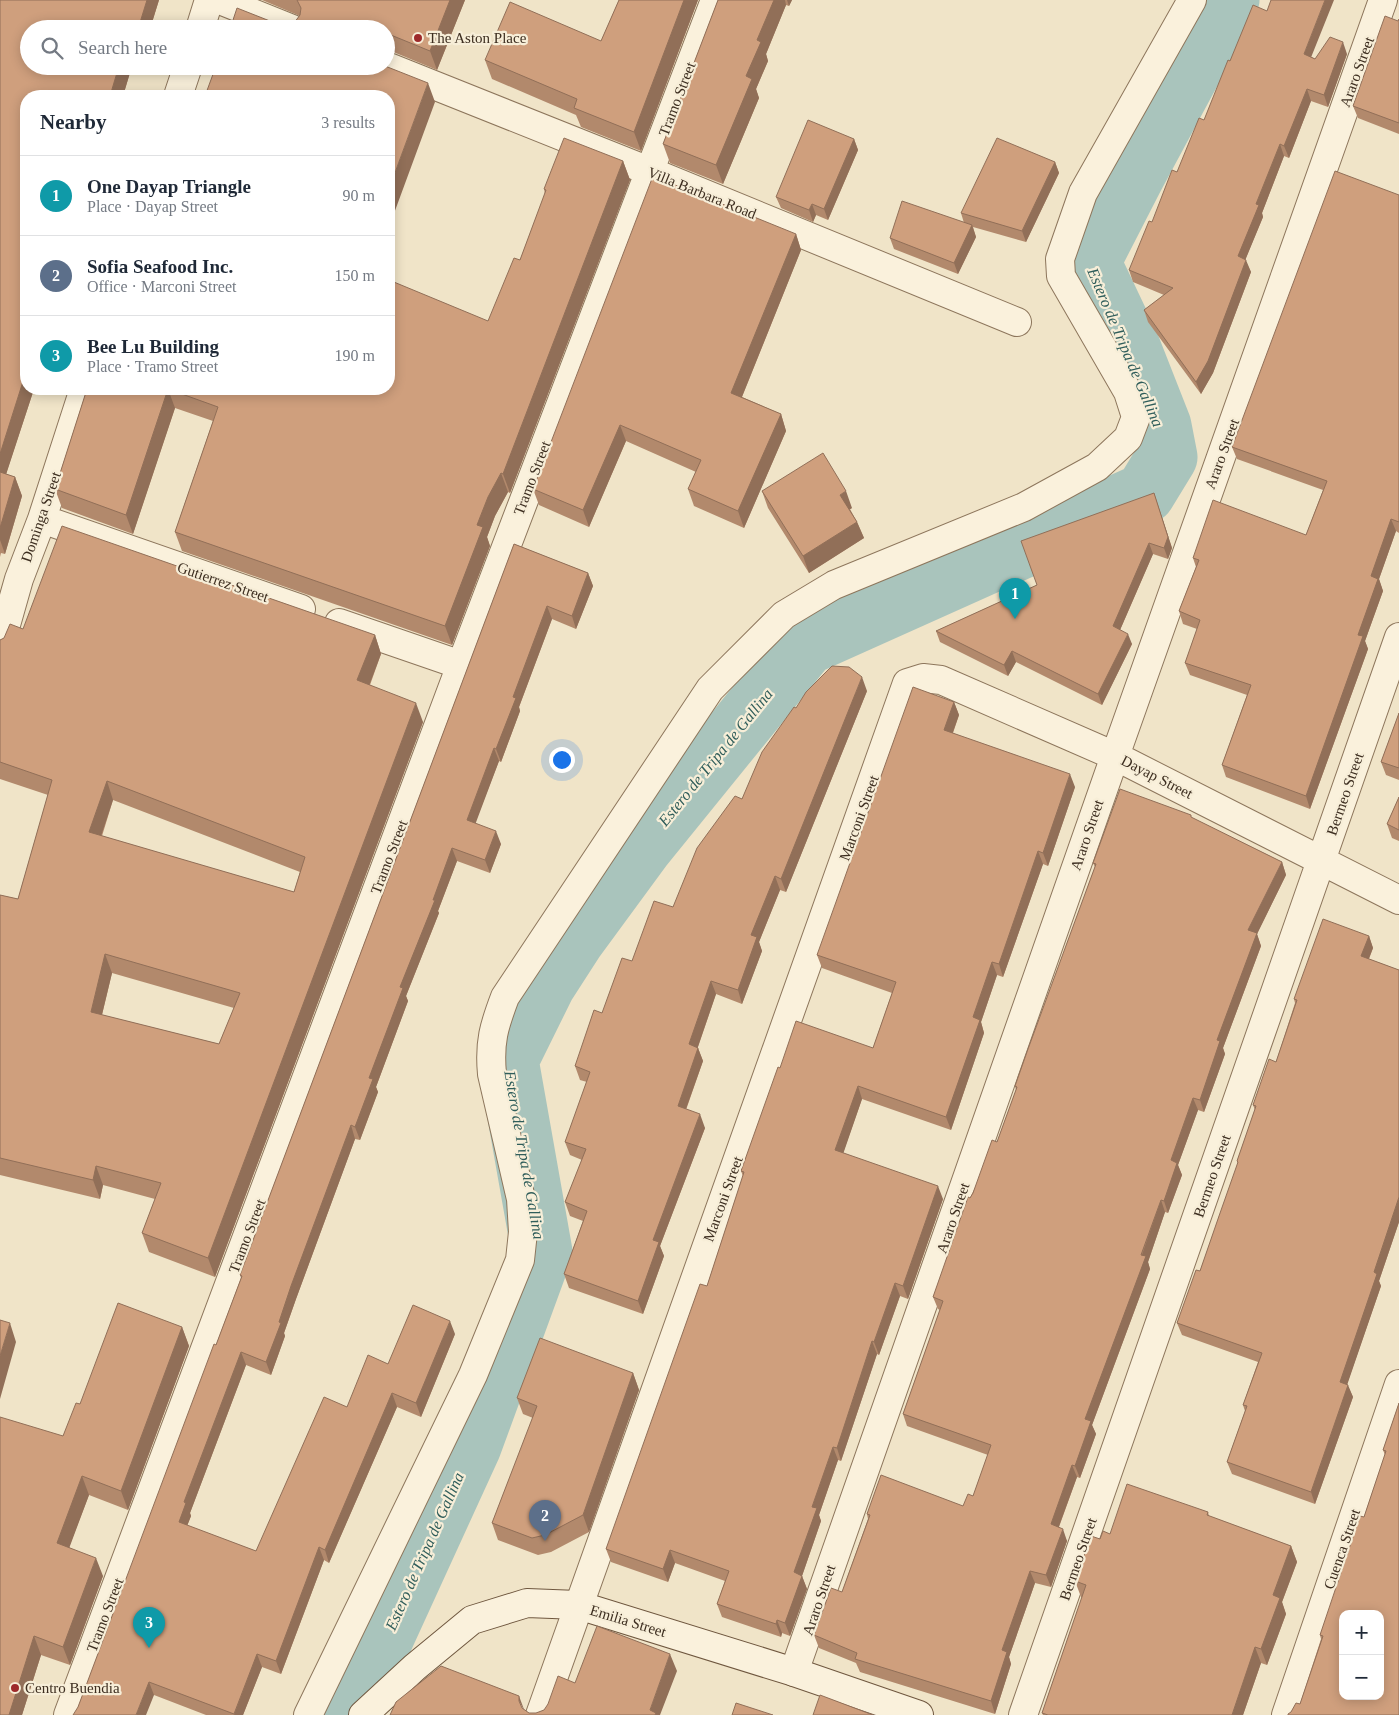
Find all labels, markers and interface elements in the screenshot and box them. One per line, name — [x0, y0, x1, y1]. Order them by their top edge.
search box — [20, 20, 395, 75]
place label: The Aston Place — [428, 30, 527, 46]
marker: The Aston Place — [412, 32, 424, 44]
icon: search — [38, 34, 66, 62]
street label: Araro Street — [1337, 34, 1377, 109]
text: Search here — [78, 37, 167, 58]
street label: Tramo Street — [656, 59, 699, 138]
text: Nearby — [40, 110, 107, 134]
text: 3 results — [321, 114, 375, 131]
street label: Villa Barbara Road — [645, 164, 759, 222]
text: One Dayap Triangle — [87, 176, 251, 197]
text: 1 — [52, 187, 60, 204]
text: 90 m — [343, 187, 375, 204]
text: Place · Dayap Street — [87, 198, 218, 215]
text: Sofia Seafood Inc. — [87, 256, 233, 277]
water label: Estero de Tripa de Gallina — [1083, 264, 1167, 430]
text: 2 — [52, 267, 60, 284]
text: 150 m — [335, 267, 375, 284]
text: Office · Marconi Street — [87, 278, 236, 295]
text: Bee Lu Building — [87, 336, 219, 357]
text: 3 — [52, 347, 60, 364]
text: 190 m — [335, 347, 375, 364]
text: Place · Tramo Street — [87, 358, 218, 375]
street label: Araro Street — [1202, 416, 1242, 491]
street label: Tramo Street — [511, 438, 554, 517]
street label: Dominga Street — [18, 469, 64, 564]
street label: Gutierrez Street — [175, 559, 271, 605]
pin: 1 — [999, 578, 1031, 619]
water label: Estero de Tripa de Gallina — [654, 686, 777, 831]
your location — [549, 747, 575, 773]
street label: Bermeo Street — [1323, 750, 1367, 837]
street label: Dayap Street — [1119, 752, 1196, 802]
street label: Marconi Street — [836, 772, 882, 863]
street label: Araro Street — [1067, 797, 1107, 872]
street label: Tramo Street — [368, 817, 411, 896]
water label: Estero de Tripa de Gallina — [500, 1068, 548, 1241]
street label: Bermeo Street — [1190, 1132, 1234, 1219]
street label: Marconi Street — [700, 1153, 746, 1244]
street label: Araro Street — [933, 1180, 973, 1255]
street label: Tramo Street — [226, 1196, 269, 1275]
water label: Estero de Tripa de Gallina — [382, 1470, 468, 1634]
pin: 2 — [529, 1500, 561, 1541]
street label: Cuenca Street — [1321, 1506, 1363, 1591]
street label: Bermeo Street — [1056, 1515, 1100, 1602]
street label: Araro Street — [799, 1562, 839, 1637]
street label: Tramo Street — [84, 1575, 127, 1654]
street label: Emilia Street — [588, 1602, 669, 1640]
pin: 3 — [133, 1607, 165, 1648]
map controls — [1339, 1610, 1384, 1700]
button: + — [1339, 1610, 1384, 1655]
button: − — [1339, 1655, 1384, 1700]
place label: Centro Buendia — [25, 1680, 120, 1696]
marker: Centro Buendia — [9, 1682, 21, 1694]

